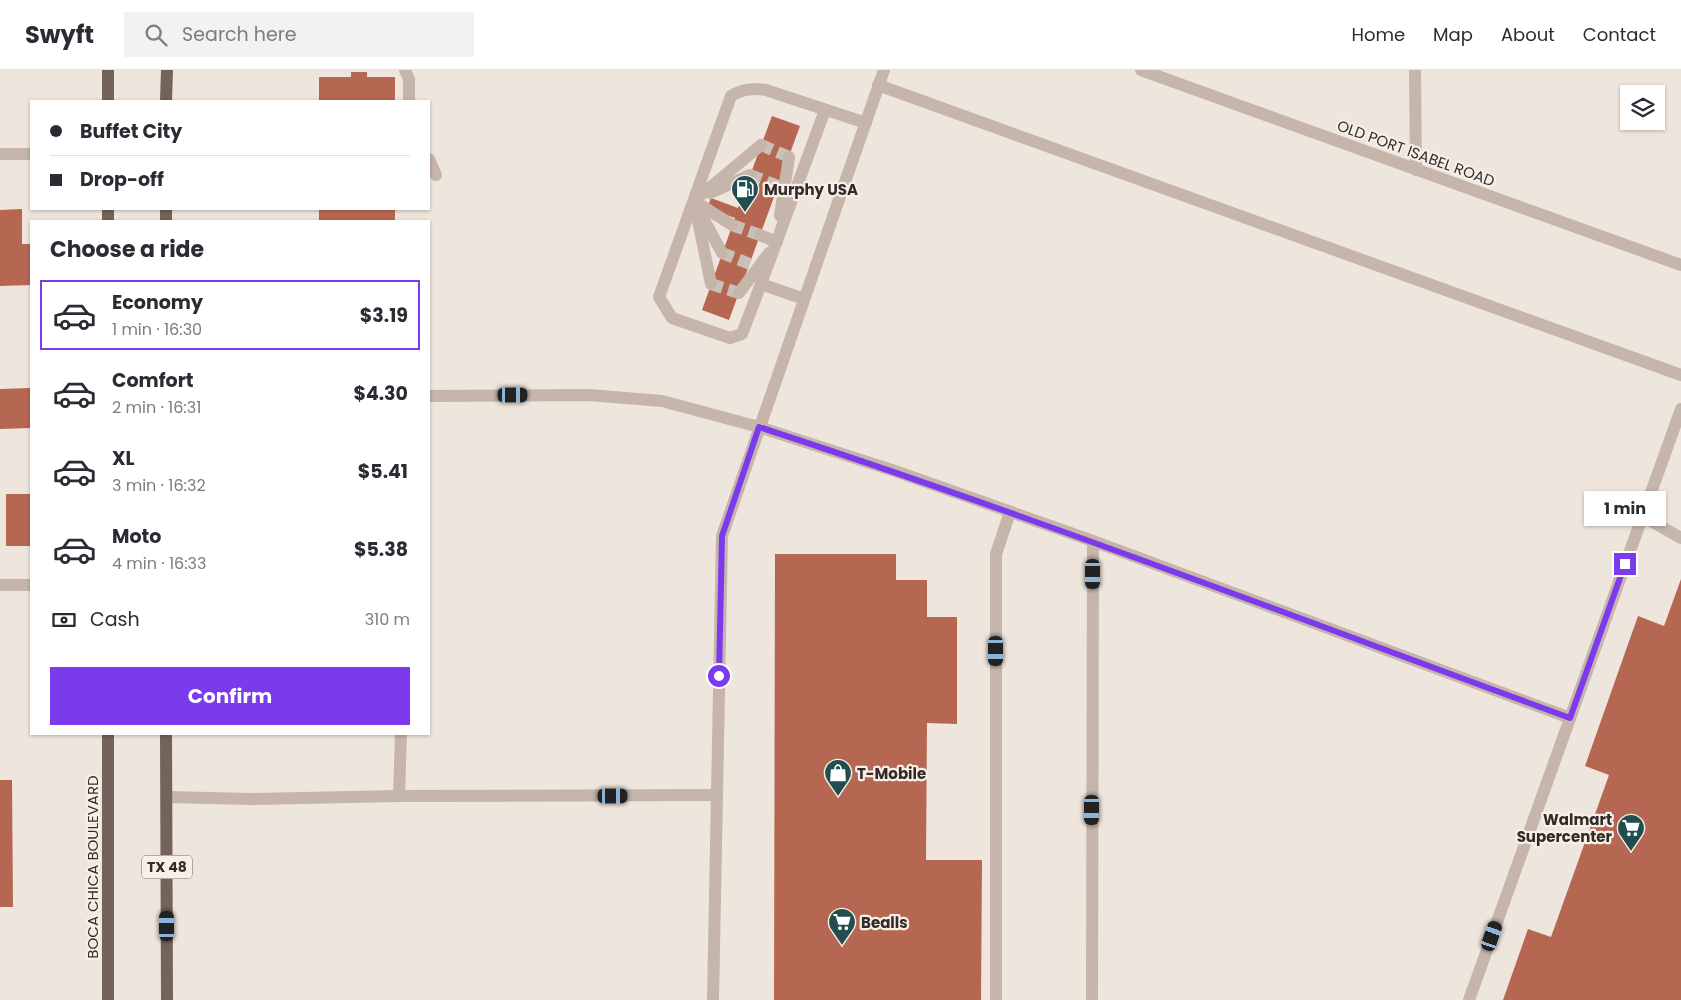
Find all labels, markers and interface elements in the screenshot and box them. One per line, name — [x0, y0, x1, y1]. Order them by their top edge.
search box — [124, 12, 474, 57]
text: Swyft — [25, 18, 94, 51]
icon: search — [142, 21, 170, 49]
text: Search here — [182, 21, 297, 48]
text: Home — [1351, 22, 1405, 47]
text: Map — [1433, 22, 1473, 47]
text: About — [1501, 22, 1555, 47]
text: Contact — [1583, 22, 1656, 47]
map controls — [1620, 85, 1665, 130]
button: layers — [1620, 85, 1665, 130]
street label: OLD PORT ISABEL ROAD — [1334, 115, 1498, 191]
text: Buffet City — [80, 118, 182, 145]
text: Drop-off — [80, 166, 164, 193]
fuel station icon: Murphy USA — [730, 174, 760, 213]
place label: Murphy USA — [764, 179, 858, 200]
text: Choose a ride — [50, 234, 204, 265]
text: Economy — [112, 289, 203, 316]
icon: car — [52, 293, 97, 338]
text: $3.19 — [360, 302, 408, 329]
text: 1 min · 16:30 — [112, 318, 202, 341]
text: Comfort — [112, 367, 194, 394]
icon: car — [52, 371, 97, 416]
text: $4.30 — [353, 380, 408, 407]
car — [498, 388, 528, 403]
text: 2 min · 16:31 — [112, 396, 201, 419]
text: XL — [112, 445, 135, 472]
icon: car — [52, 449, 97, 494]
text: $5.41 — [358, 458, 408, 485]
text: 3 min · 16:32 — [112, 474, 206, 497]
callout: 1 min — [1584, 492, 1666, 526]
text: 1 min — [1604, 497, 1646, 520]
text: Moto — [112, 523, 161, 550]
icon: car — [52, 527, 97, 572]
text: $5.38 — [354, 536, 408, 563]
text: 4 min · 16:33 — [112, 552, 206, 575]
route end — [1614, 553, 1636, 575]
car — [1085, 559, 1100, 589]
icon: cash — [50, 606, 78, 634]
text: Cash — [90, 606, 140, 633]
text: 310 m — [365, 608, 410, 631]
car — [988, 636, 1003, 666]
route start — [708, 665, 730, 687]
button: Confirm — [50, 667, 410, 725]
shop icon: T-Mobile — [823, 758, 853, 797]
place label: T-Mobile — [857, 763, 926, 784]
street label: BOCA CHICA BOULEVARD — [82, 775, 103, 959]
car — [598, 789, 628, 804]
car — [1084, 795, 1099, 825]
place label: Walmart Supercenter — [1517, 809, 1613, 847]
supermarket icon: Walmart Supercenter — [1616, 813, 1646, 852]
road number: TX 48 — [142, 856, 192, 879]
supermarket icon: Bealls — [827, 907, 857, 946]
car — [159, 911, 174, 941]
place label: Bealls — [861, 912, 908, 933]
car — [1480, 919, 1503, 953]

